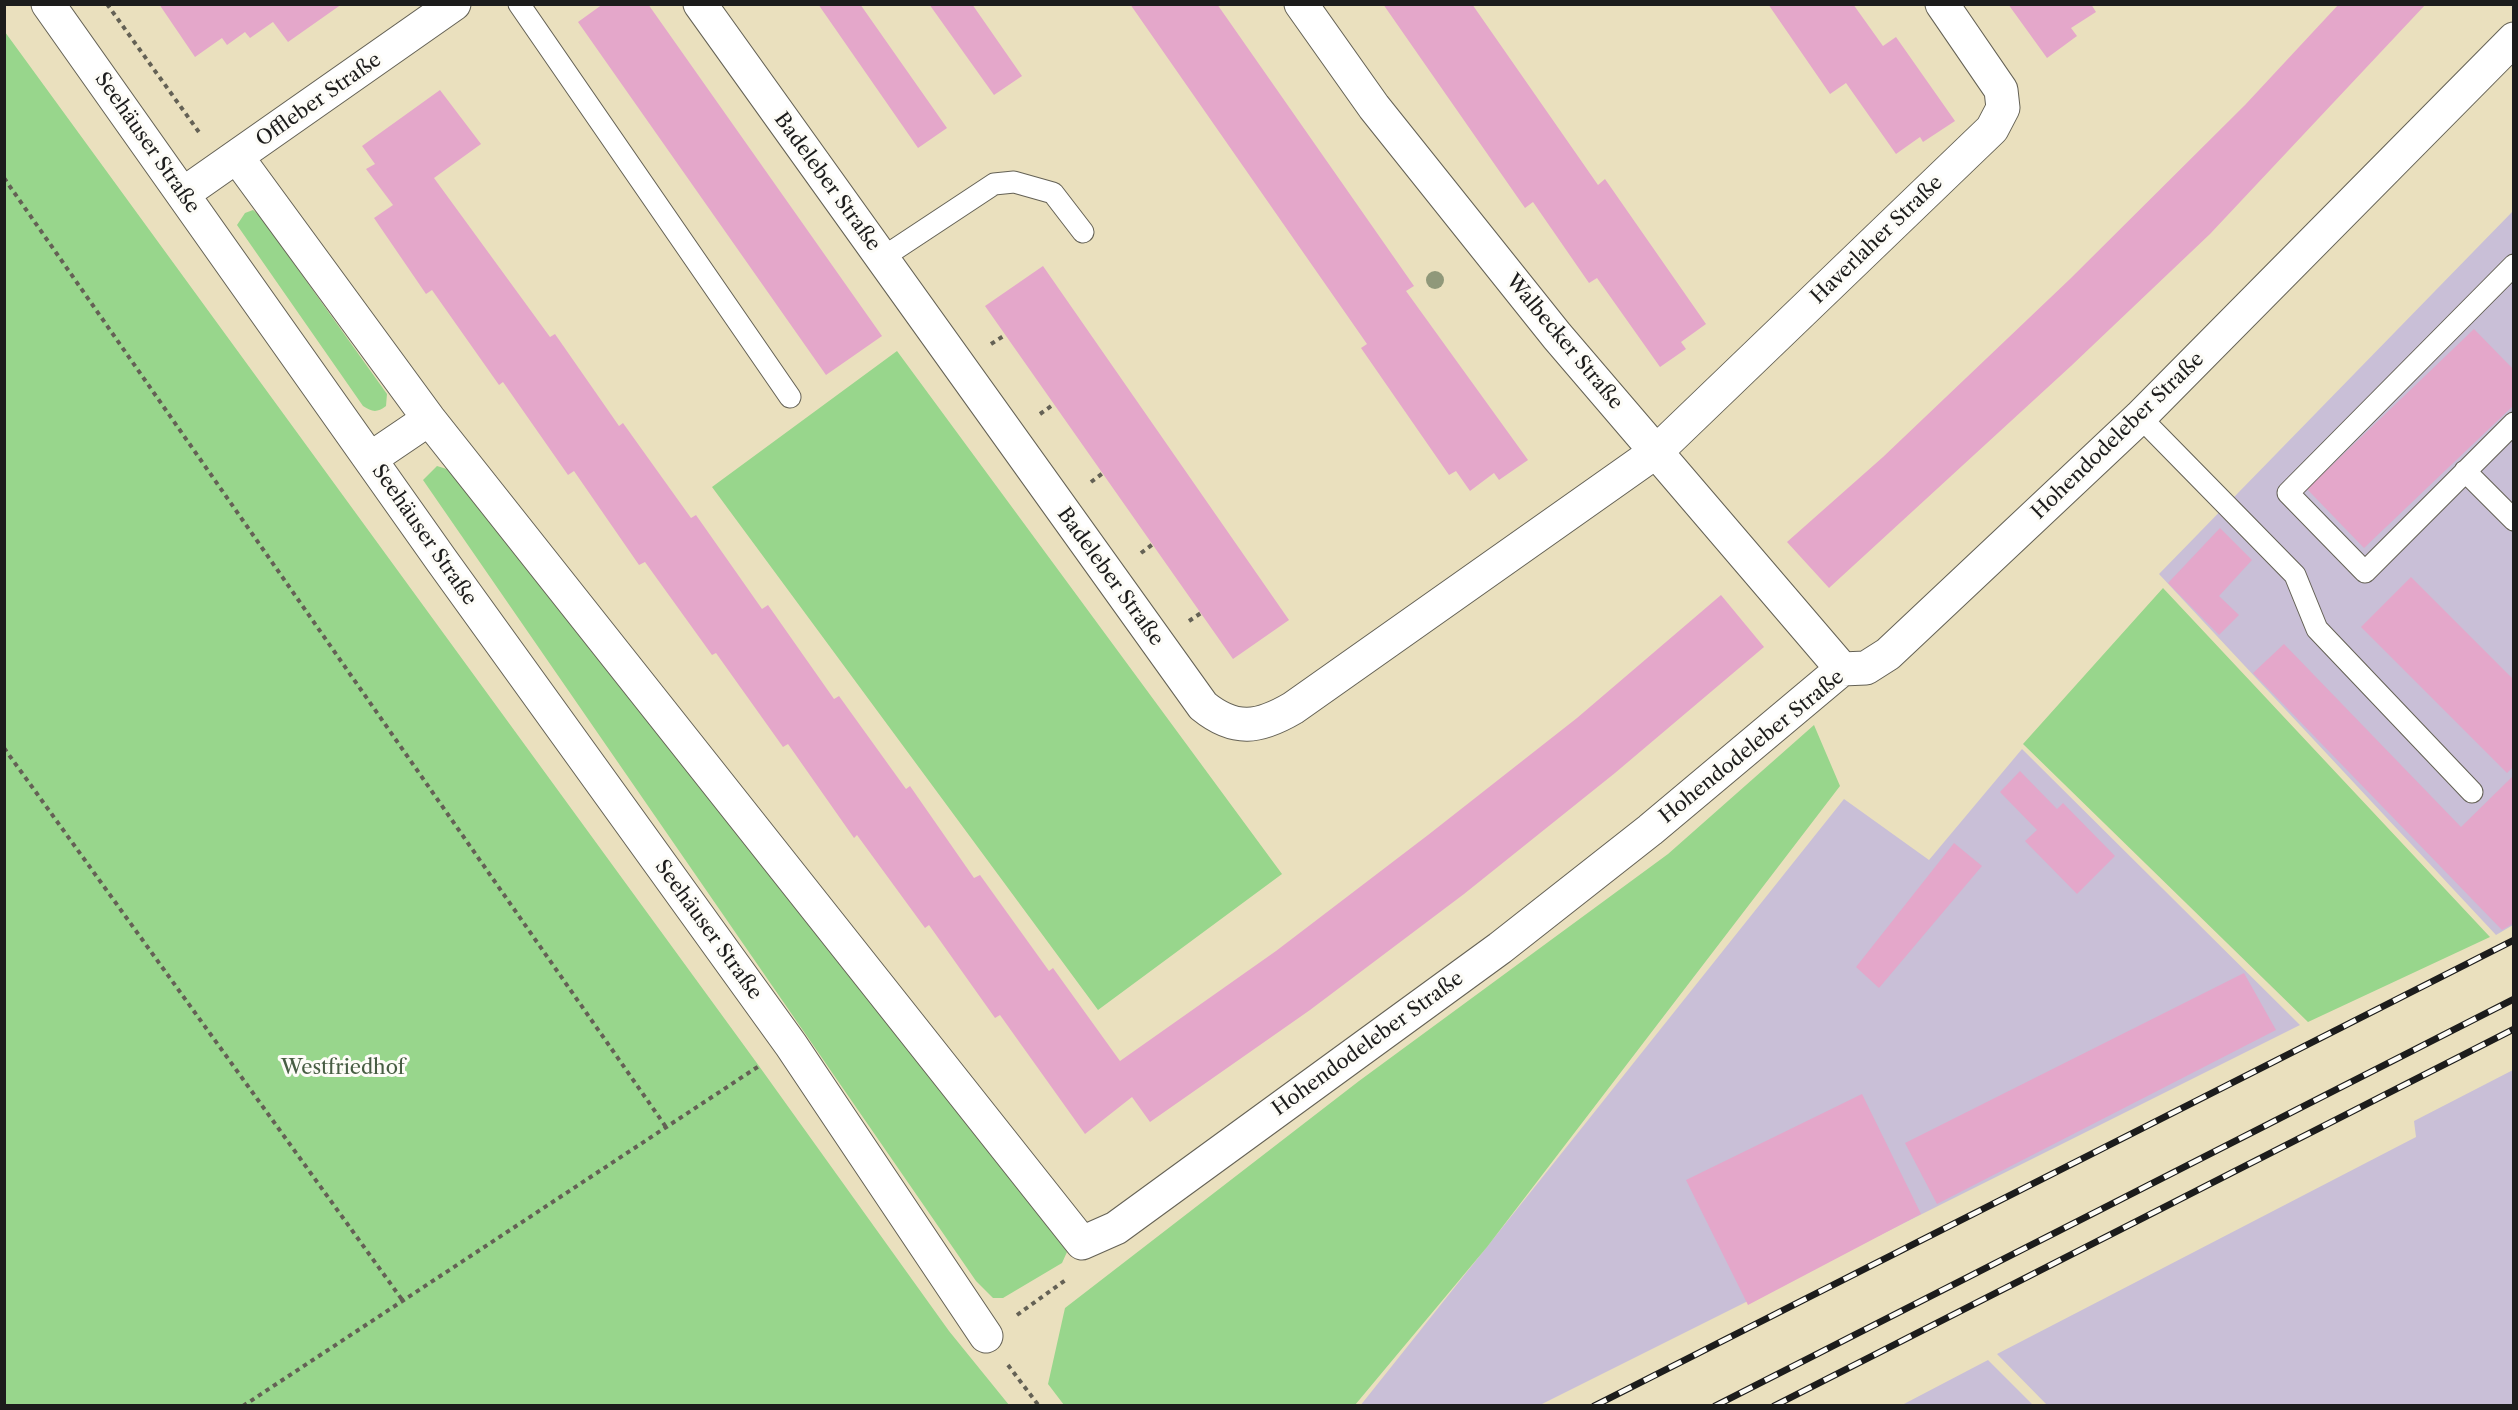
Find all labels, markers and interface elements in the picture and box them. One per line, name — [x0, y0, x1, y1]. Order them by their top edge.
street label: Offleber Straße — [252, 48, 386, 152]
street label: Seehäuser Straße — [89, 68, 205, 218]
street label: Badeleber Straße — [769, 108, 885, 256]
street label: Haverlaher Straße — [1806, 171, 1948, 309]
street label: Walbecker Straße — [1500, 270, 1628, 414]
street label: Hohendodeleber Straße — [2027, 347, 2209, 525]
street label: Seehäuser Straße — [366, 460, 482, 610]
street label: Badeleber Straße — [1052, 503, 1168, 651]
street label: Hohendodeleber Straße — [1655, 665, 1849, 829]
street label: Seehäuser Straße — [649, 856, 767, 1004]
street label: Hohendodeleber Straße — [1268, 967, 1468, 1121]
park label: Westfriedhof — [281, 1056, 405, 1080]

